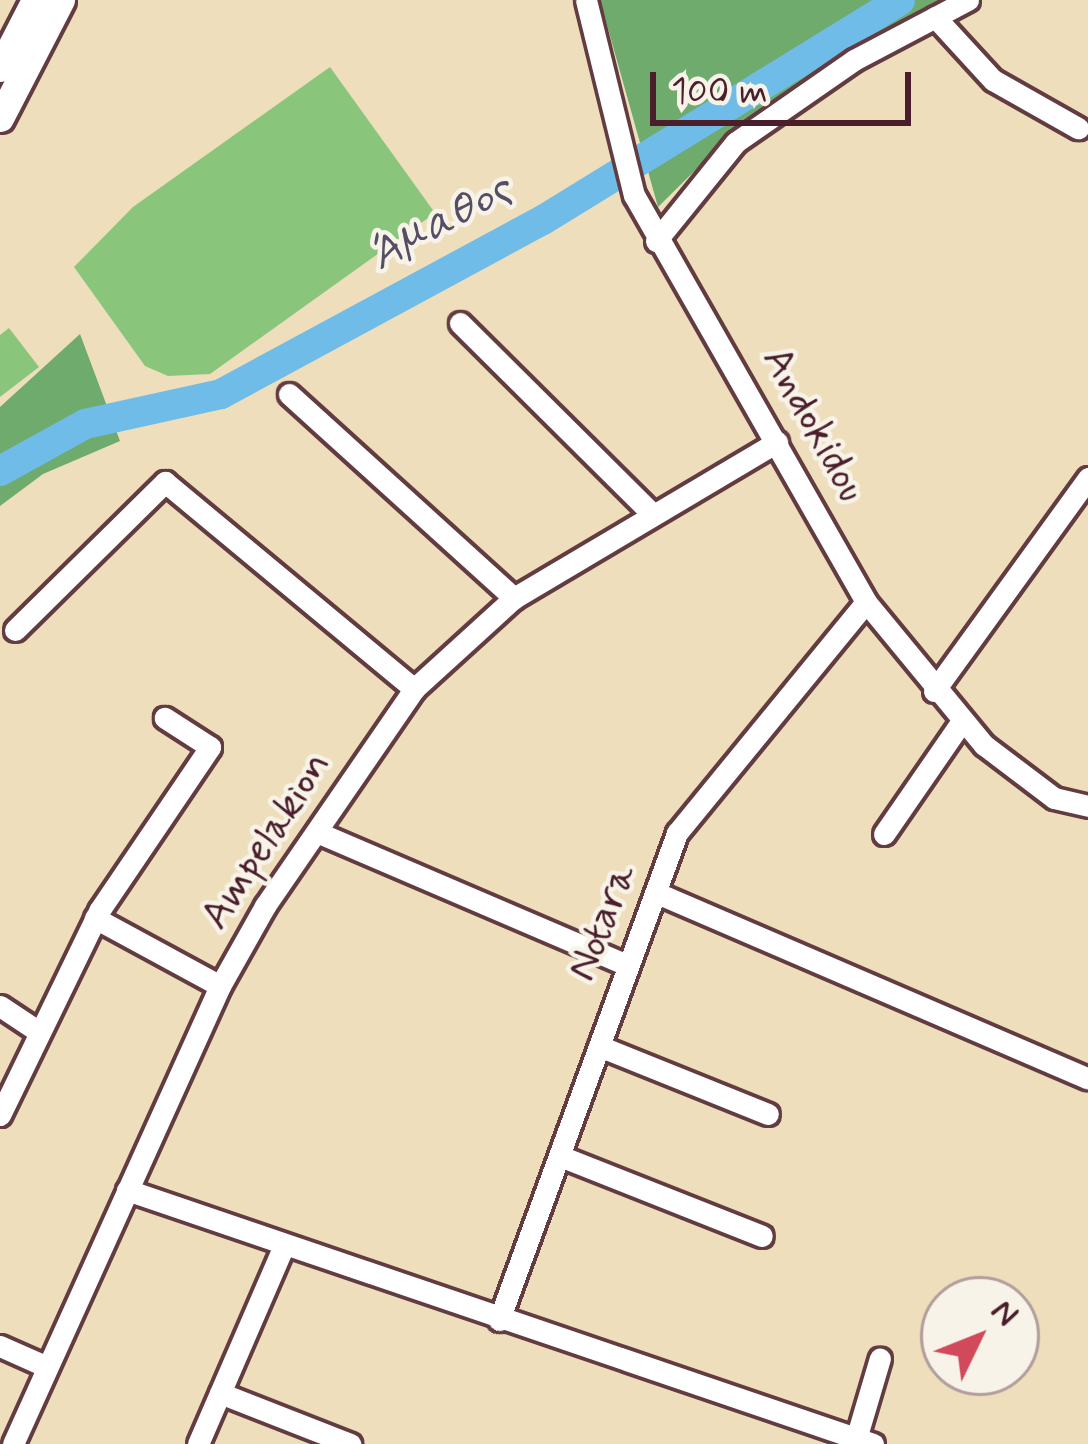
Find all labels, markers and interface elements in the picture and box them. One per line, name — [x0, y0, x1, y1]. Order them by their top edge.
scale bar — [656, 48, 917, 122]
text: 100 m — [671, 69, 768, 116]
water label: Άμαθος — [361, 162, 521, 284]
street label: Andokidou — [750, 339, 876, 511]
street label: Ampelakion — [191, 743, 343, 939]
street label: Notara — [558, 858, 648, 988]
north arrow — [920, 1276, 1040, 1396]
text: N — [981, 1290, 1028, 1337]

